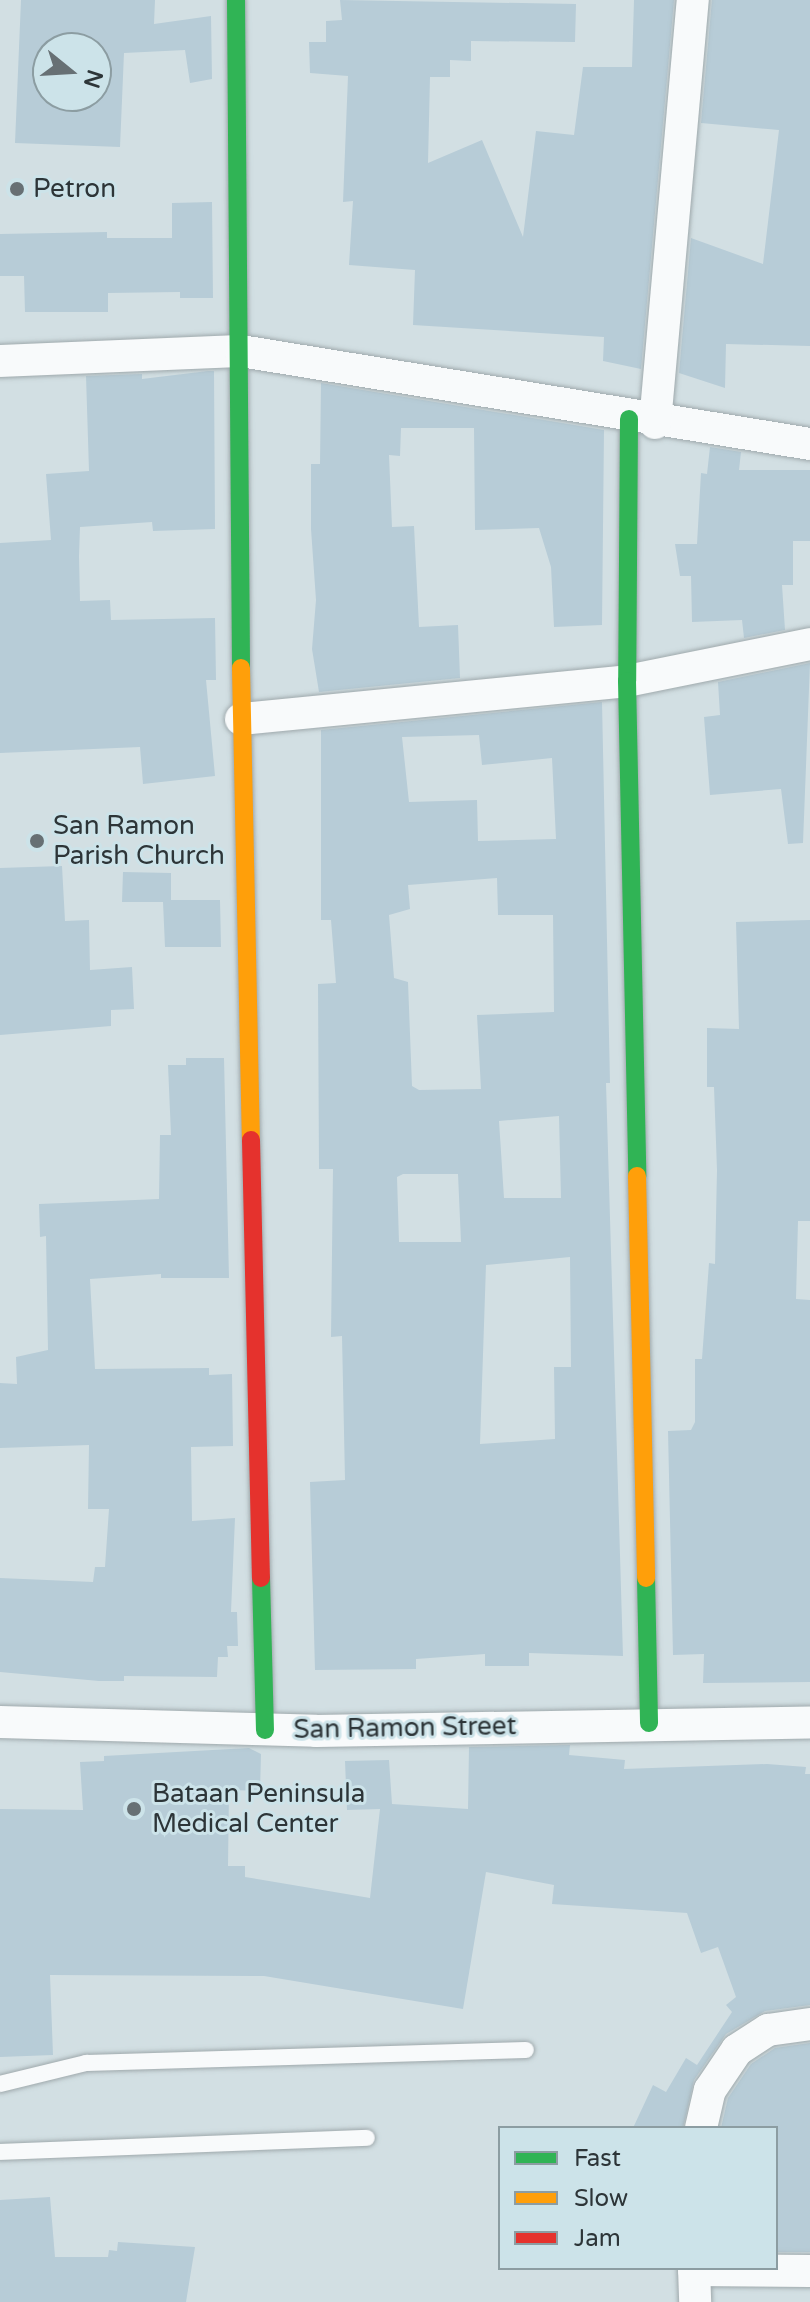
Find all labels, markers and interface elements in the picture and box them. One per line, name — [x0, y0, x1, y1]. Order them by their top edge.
north arrow — [32, 32, 112, 112]
text: N — [78, 66, 108, 91]
place label: Petron — [33, 173, 116, 205]
marker: Petron — [8, 180, 26, 198]
place label: San Ramon Parish Church — [53, 810, 225, 872]
marker: San Ramon Parish Church — [28, 832, 46, 850]
street label: San Ramon Street — [293, 1710, 517, 1746]
place label: Bataan Peninsula Medical Center — [152, 1778, 365, 1840]
marker: Bataan Peninsula Medical Center — [123, 1798, 145, 1820]
legend — [498, 2126, 778, 2270]
text: Fast — [574, 2144, 621, 2173]
text: Slow — [574, 2184, 628, 2213]
text: Jam — [574, 2224, 621, 2253]

